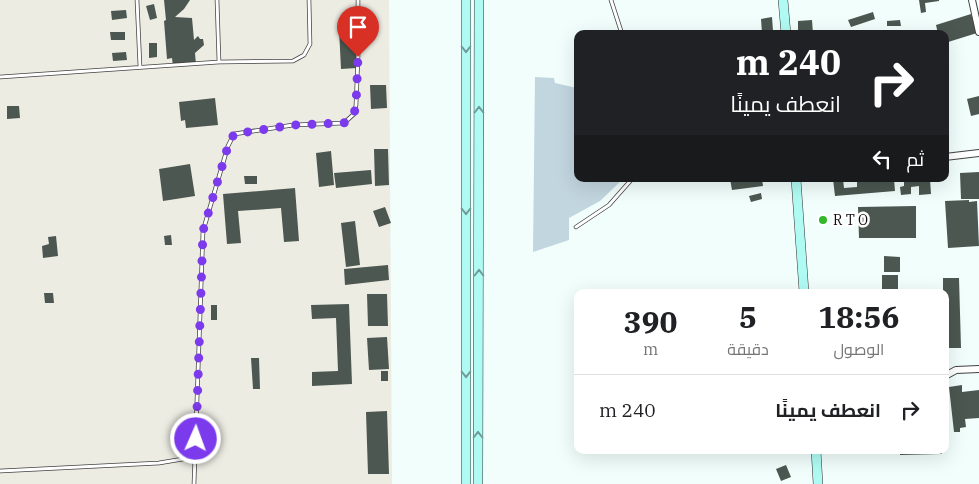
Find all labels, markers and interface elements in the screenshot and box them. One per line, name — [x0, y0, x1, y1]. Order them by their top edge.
pin — [337, 6, 379, 57]
icon: arrive — [344, 13, 372, 41]
text: 240 m — [736, 39, 841, 85]
one-way arrow — [461, 45, 471, 53]
icon: right — [859, 50, 924, 115]
text: انعطف يمينًا — [730, 89, 841, 118]
one-way arrow — [474, 106, 484, 114]
icon: left — [868, 145, 896, 173]
text: ثم — [906, 147, 924, 171]
one-way arrow — [461, 208, 471, 215]
place label: R T O — [833, 211, 868, 229]
marker: R T O — [817, 214, 829, 226]
one-way arrow — [474, 269, 484, 276]
text: 5 — [739, 297, 757, 336]
text: 18:56 — [818, 297, 899, 336]
text: 390 — [624, 302, 678, 341]
text: m — [643, 339, 658, 359]
text: دقيقة — [727, 339, 769, 359]
text: الوصول — [833, 339, 884, 359]
one-way arrow — [461, 370, 471, 378]
icon: right — [896, 396, 924, 424]
text: 240 m — [599, 398, 656, 422]
text: انعطف يمينًا — [775, 398, 881, 422]
position arrow — [169, 412, 221, 464]
one-way arrow — [473, 431, 483, 439]

